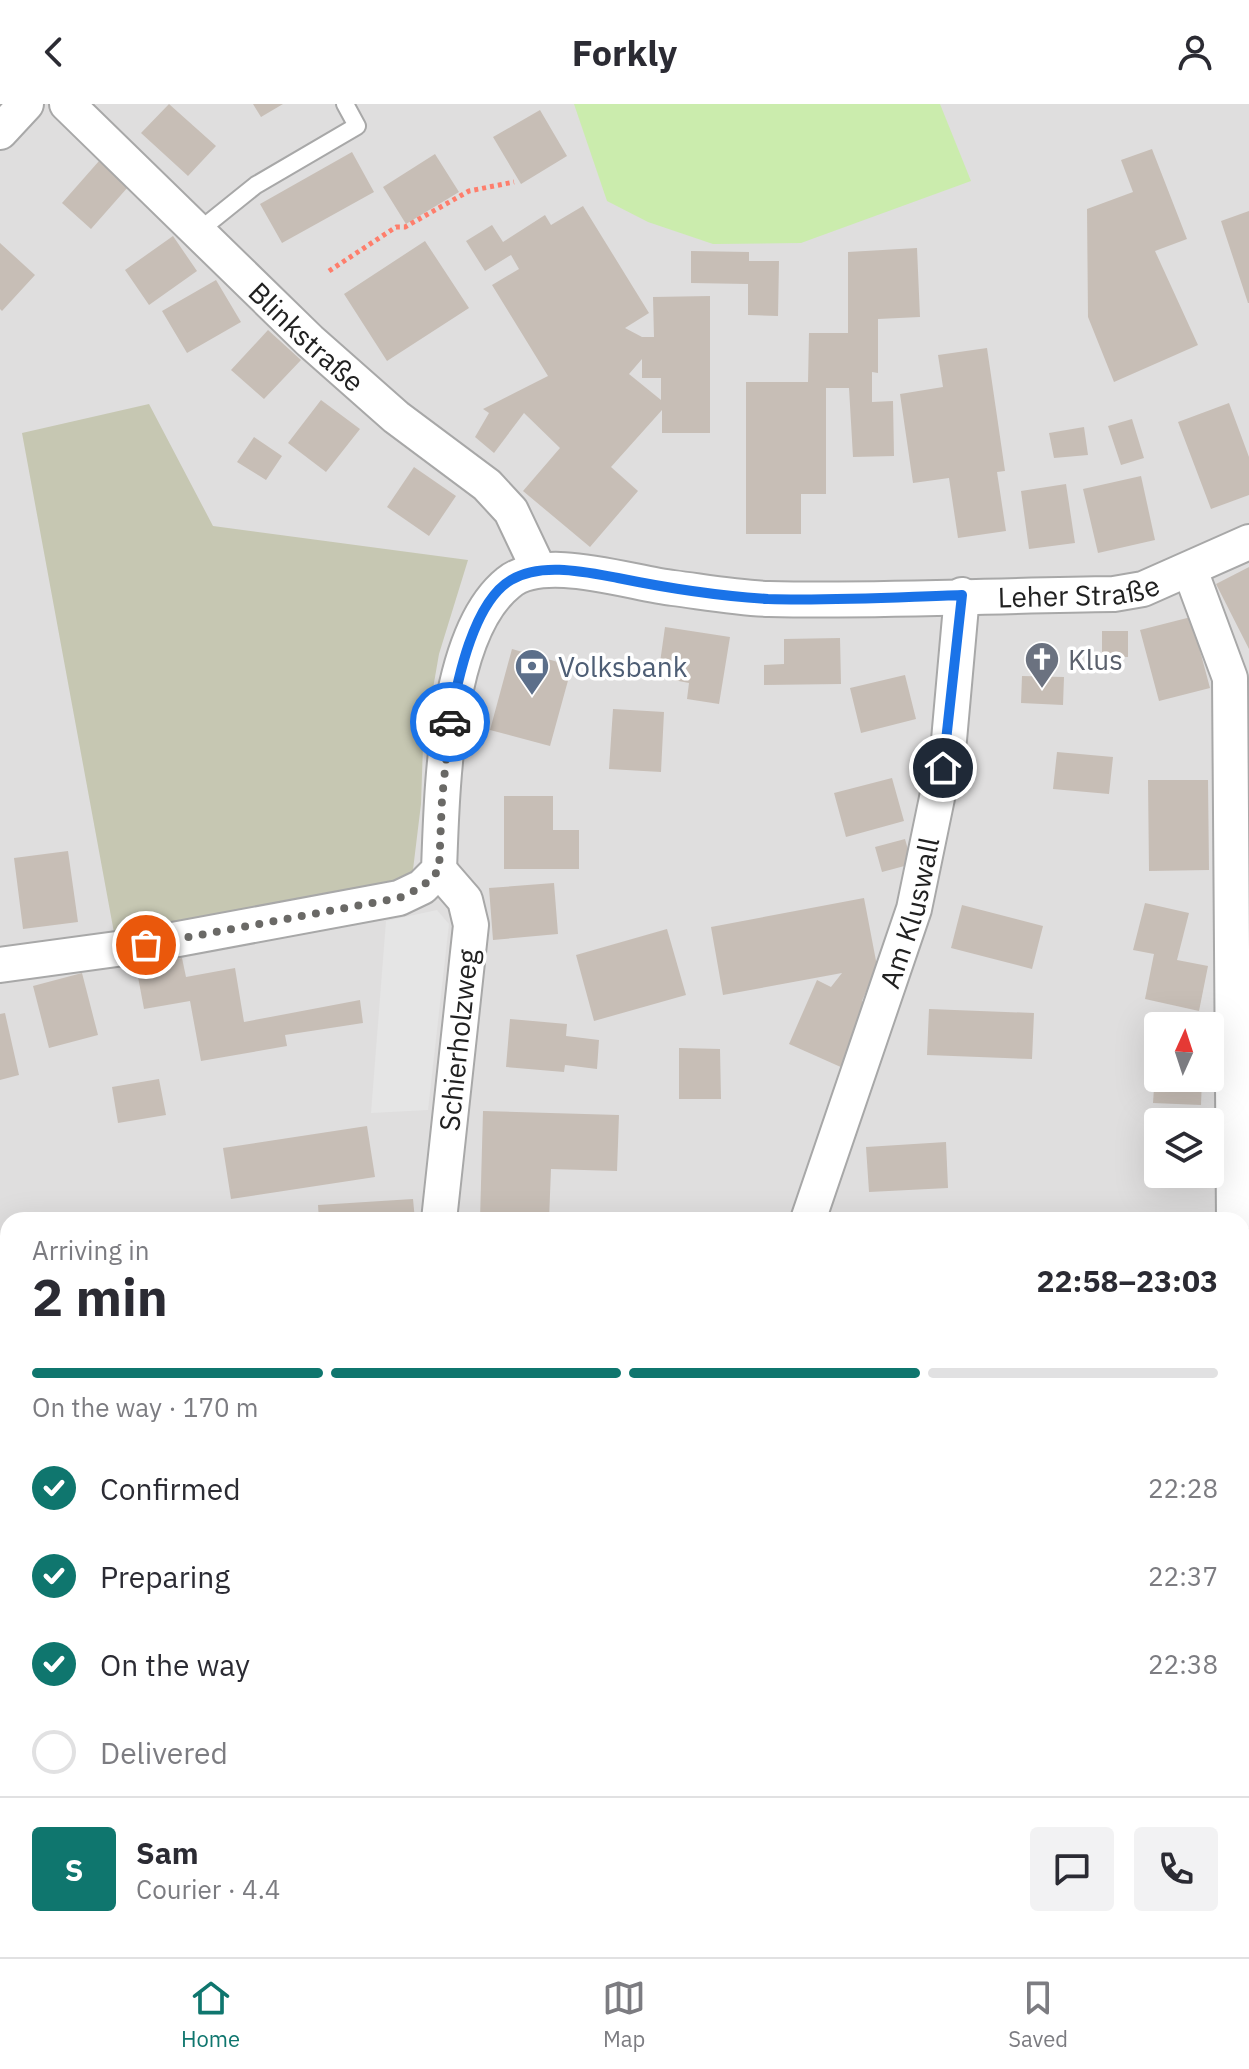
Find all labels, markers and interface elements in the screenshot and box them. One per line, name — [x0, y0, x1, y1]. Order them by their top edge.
text: Forkly — [572, 29, 677, 76]
icon: back — [32, 30, 76, 74]
icon: person — [1173, 30, 1217, 74]
street label: Blinkstraße — [241, 273, 373, 399]
street label: Leher Straße — [997, 566, 1165, 615]
church icon: Klus — [1023, 640, 1061, 690]
place label: Klus — [1068, 641, 1123, 678]
bank icon: Volksbank — [513, 647, 551, 697]
place label: Volksbank — [558, 648, 688, 685]
courier — [410, 682, 490, 762]
icon: car — [428, 700, 472, 744]
pin — [909, 734, 977, 802]
icon: home — [921, 746, 965, 790]
street label: Am Kluswall — [870, 834, 947, 993]
pin — [112, 911, 180, 979]
icon: bag — [124, 923, 168, 967]
street label: Schierholzweg — [430, 947, 486, 1133]
north arrow — [1144, 1012, 1224, 1092]
map controls — [1144, 1012, 1224, 1188]
button: layers — [1144, 1108, 1224, 1188]
text: Arriving in — [32, 1233, 149, 1267]
text: 22:58–23:03 — [1037, 1261, 1218, 1300]
text: 2 min — [32, 1263, 168, 1330]
text: On the way · 170 m — [32, 1390, 258, 1424]
icon: check — [32, 1466, 76, 1510]
text: Confirmed — [100, 1469, 241, 1508]
text: 22:28 — [1148, 1471, 1218, 1505]
icon: check — [32, 1554, 76, 1598]
text: Preparing — [100, 1557, 230, 1596]
text: 22:37 — [1148, 1559, 1218, 1593]
icon: check — [32, 1642, 76, 1686]
text: On the way — [100, 1645, 250, 1684]
text: 22:38 — [1148, 1647, 1218, 1681]
text: Delivered — [100, 1733, 228, 1772]
button: chat — [1030, 1827, 1114, 1911]
button: phone — [1134, 1827, 1218, 1911]
text: Sam — [136, 1833, 199, 1872]
text: S — [65, 1850, 83, 1889]
text: Courier · 4.4 — [136, 1872, 280, 1906]
tab: Home — [181, 1976, 240, 2053]
tab: Map — [602, 1976, 646, 2053]
tab: Saved — [1008, 1976, 1068, 2053]

